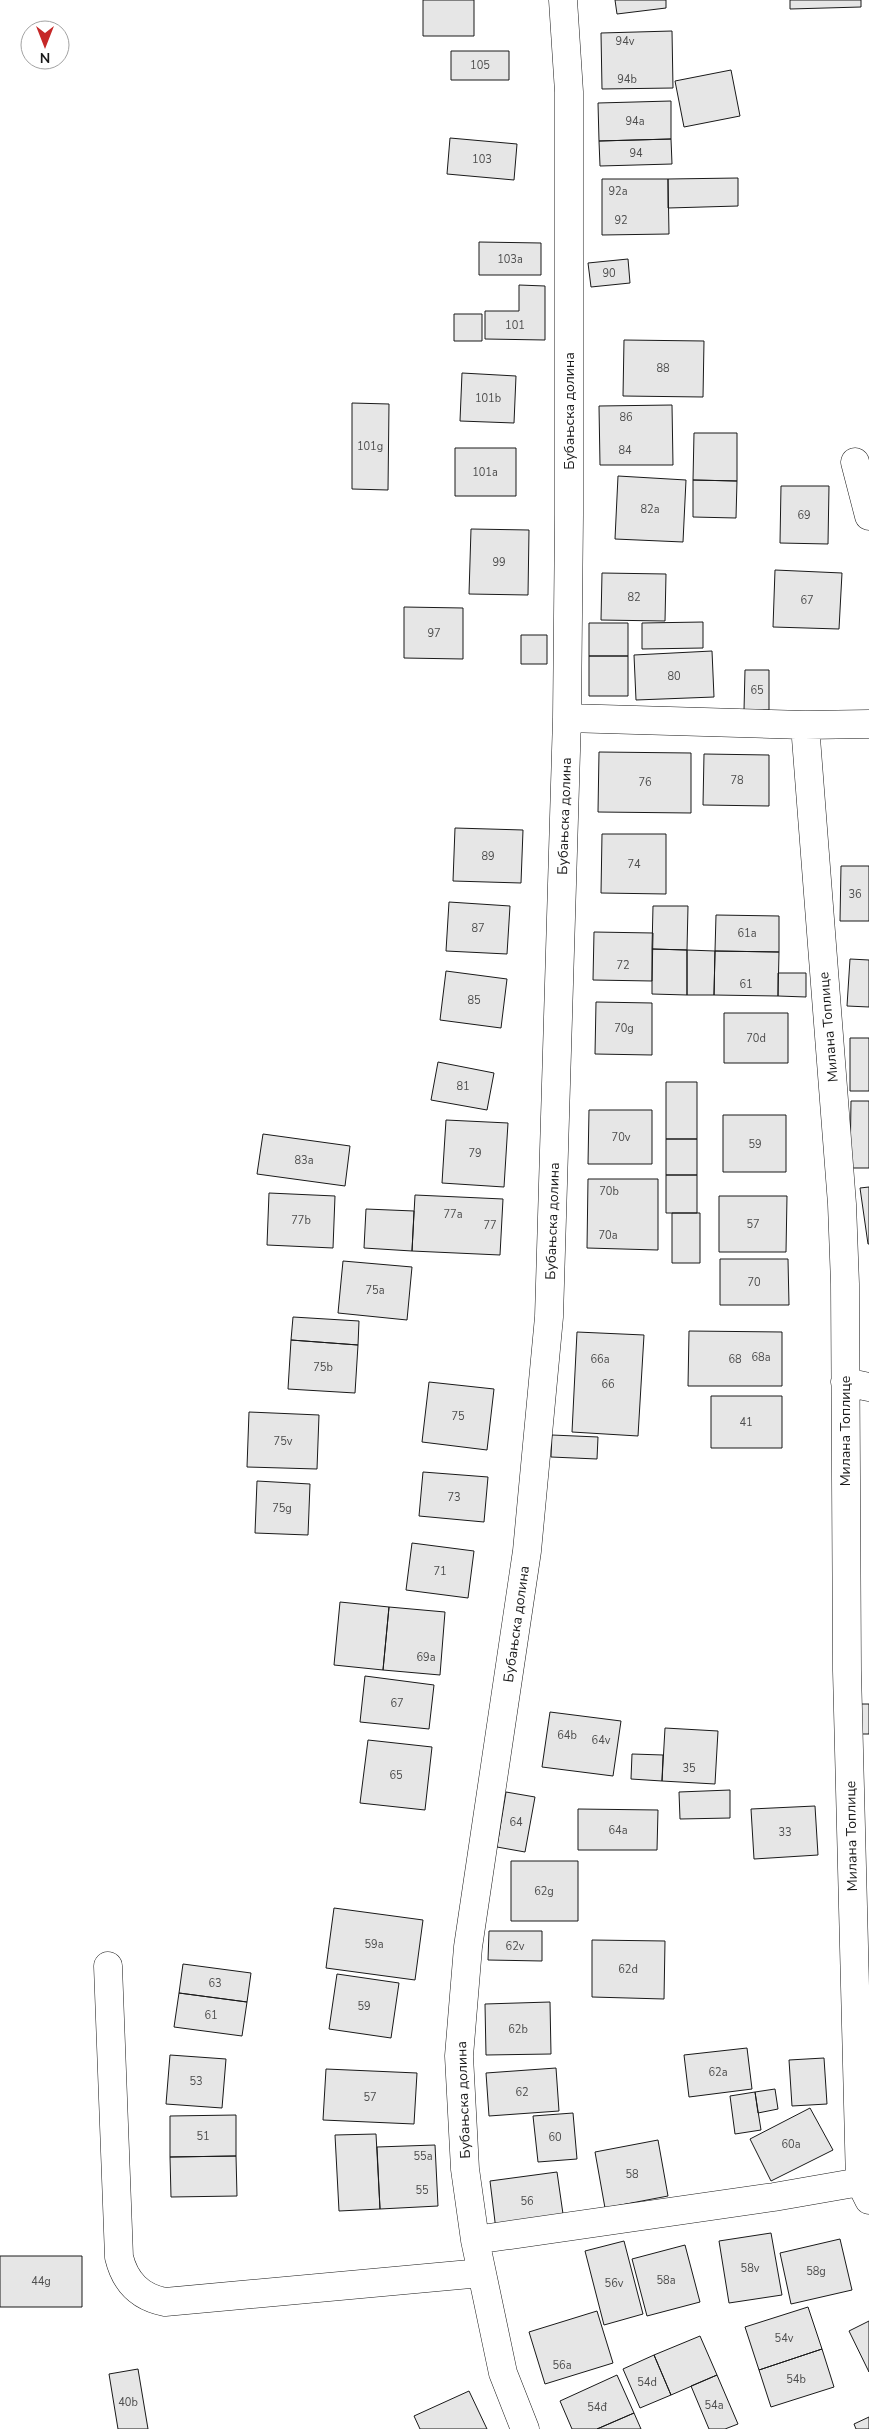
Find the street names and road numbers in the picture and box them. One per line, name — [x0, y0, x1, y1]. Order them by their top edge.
street label: Бубањска долина — [560, 352, 579, 470]
street label: Бубањска долина — [553, 757, 576, 875]
street label: Милана Топлице — [814, 971, 843, 1083]
street label: Бубањска долина — [541, 1162, 564, 1280]
street label: Милана Топлице — [836, 1376, 855, 1486]
street label: Бубањска долина — [499, 1565, 534, 1684]
street label: Милана Топлице — [841, 1780, 862, 1892]
street label: Бубањска долина — [452, 2041, 475, 2159]

